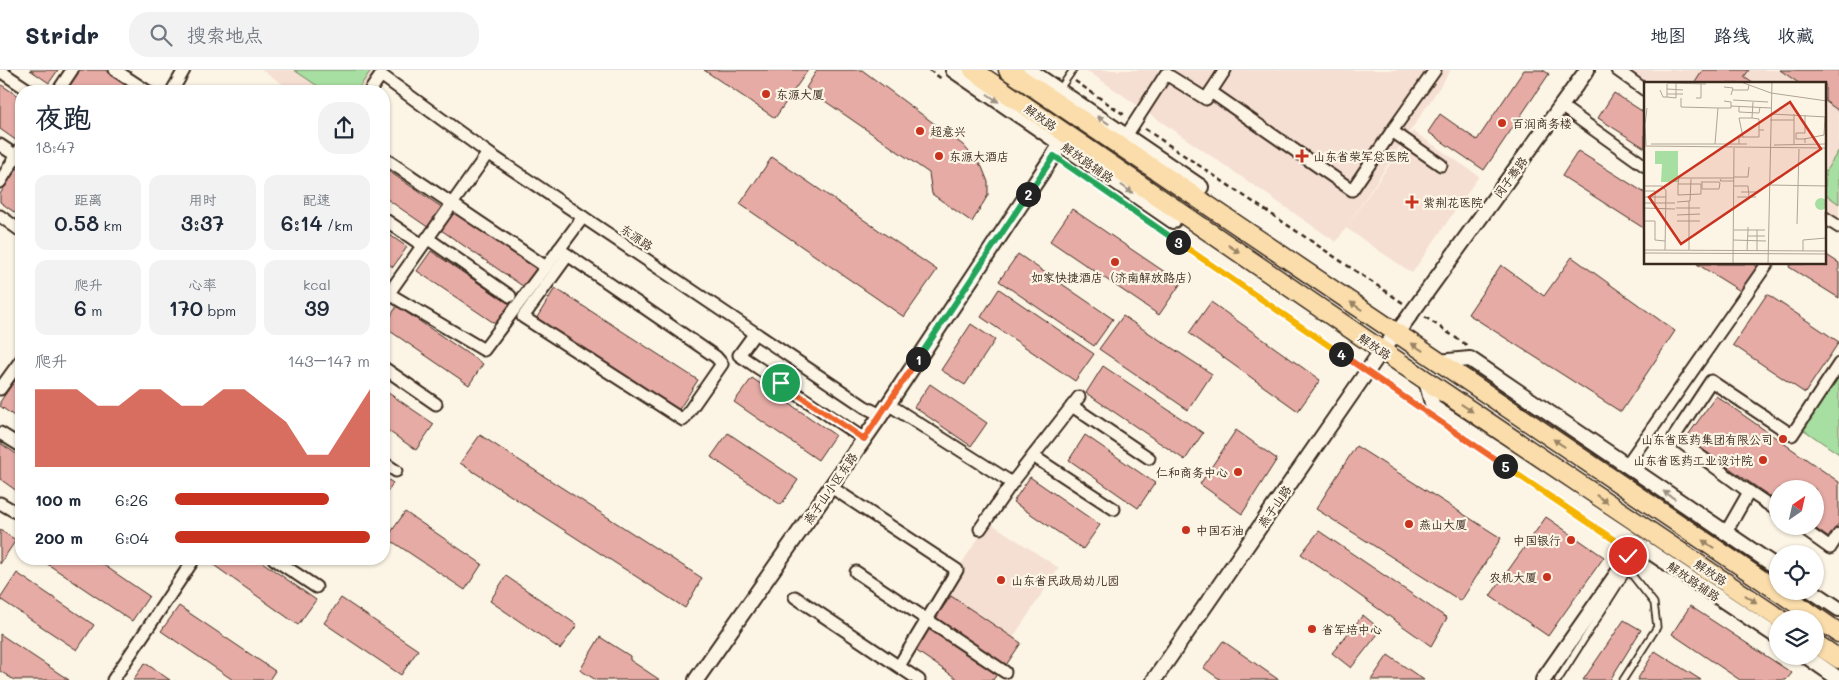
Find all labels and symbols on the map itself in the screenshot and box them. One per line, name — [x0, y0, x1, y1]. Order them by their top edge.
inset map — [1644, 82, 1826, 265]
place label: 东源大厦 — [776, 86, 824, 102]
marker: 东源大厦 — [760, 88, 772, 100]
one-way arrow — [986, 93, 1000, 103]
street label: 解放路 — [1022, 100, 1060, 134]
place label: 百润商务楼 — [1512, 115, 1572, 131]
one-way arrow — [1096, 116, 1110, 125]
marker: 百润商务楼 — [1496, 117, 1508, 129]
place label: 超意兴 — [930, 123, 966, 139]
marker: 超意兴 — [914, 125, 926, 137]
street label: 解放路辅路 — [1059, 138, 1117, 186]
place label: 东源大酒店 — [949, 148, 1009, 164]
place label: 山东省荣军总医院 — [1313, 148, 1409, 164]
marker: 山东省荣军总医院 — [1295, 149, 1309, 163]
marker: 东源大酒店 — [933, 150, 945, 162]
street label: 闵子骞路 — [1489, 153, 1531, 201]
pin: 2 — [1016, 182, 1040, 206]
one-way arrow — [1120, 184, 1134, 194]
place label: 紫荆花医院 — [1423, 194, 1483, 210]
marker: 紫荆花医院 — [1405, 195, 1419, 209]
street label: 东源路 — [618, 220, 656, 254]
pin: 3 — [1166, 230, 1190, 254]
one-way arrow — [1227, 245, 1241, 254]
marker: 如家快捷酒店（济南解放路店） — [1109, 256, 1121, 268]
place label: 如家快捷酒店（济南解放路店） — [1031, 269, 1199, 285]
one-way arrow — [1349, 301, 1363, 311]
street label: 解放路 — [1356, 329, 1394, 363]
pin: 4 — [1328, 342, 1354, 366]
one-way arrow — [1410, 342, 1424, 352]
pin: 1 — [906, 346, 930, 372]
pin — [760, 362, 802, 404]
one-way arrow — [1460, 403, 1474, 413]
place label: 山东省医药集团有限公司 — [1641, 431, 1773, 447]
marker: 山东省医药集团有限公司 — [1777, 433, 1789, 445]
one-way arrow — [1552, 438, 1566, 448]
street label: 燕子山小区东路 — [799, 449, 861, 527]
place label: 山东省医药工业设计院 — [1633, 452, 1753, 468]
pin: 5 — [1492, 454, 1518, 478]
marker: 山东省医药工业设计院 — [1757, 454, 1769, 466]
place label: 仁和商务中心 — [1156, 464, 1228, 480]
marker: 仁和商务中心 — [1232, 466, 1244, 478]
north arrow — [1769, 480, 1824, 535]
street label: 燕子山路 — [1254, 482, 1294, 530]
one-way arrow — [1662, 490, 1676, 500]
one-way arrow — [1595, 494, 1608, 504]
place label: 燕山大厦 — [1419, 516, 1467, 532]
marker: 燕山大厦 — [1403, 518, 1415, 530]
place label: 中国石油 — [1196, 522, 1244, 538]
marker: 中国石油 — [1180, 524, 1192, 536]
place label: 中国银行 — [1513, 532, 1561, 548]
marker: 中国银行 — [1565, 534, 1577, 546]
pin — [1607, 535, 1649, 577]
one-way arrow — [1701, 539, 1715, 549]
street label: 解放路 — [1692, 555, 1730, 589]
street label: 解放路辅路 — [1665, 558, 1723, 604]
place label: 农机大厦 — [1489, 569, 1537, 585]
marker: 农机大厦 — [1541, 571, 1553, 583]
place label: 山东省民政局幼儿园 — [1011, 572, 1119, 588]
marker: 山东省民政局幼儿园 — [995, 574, 1007, 586]
one-way arrow — [1744, 594, 1758, 604]
place label: 省军培中心 — [1322, 621, 1382, 637]
marker: 省军培中心 — [1306, 623, 1318, 635]

